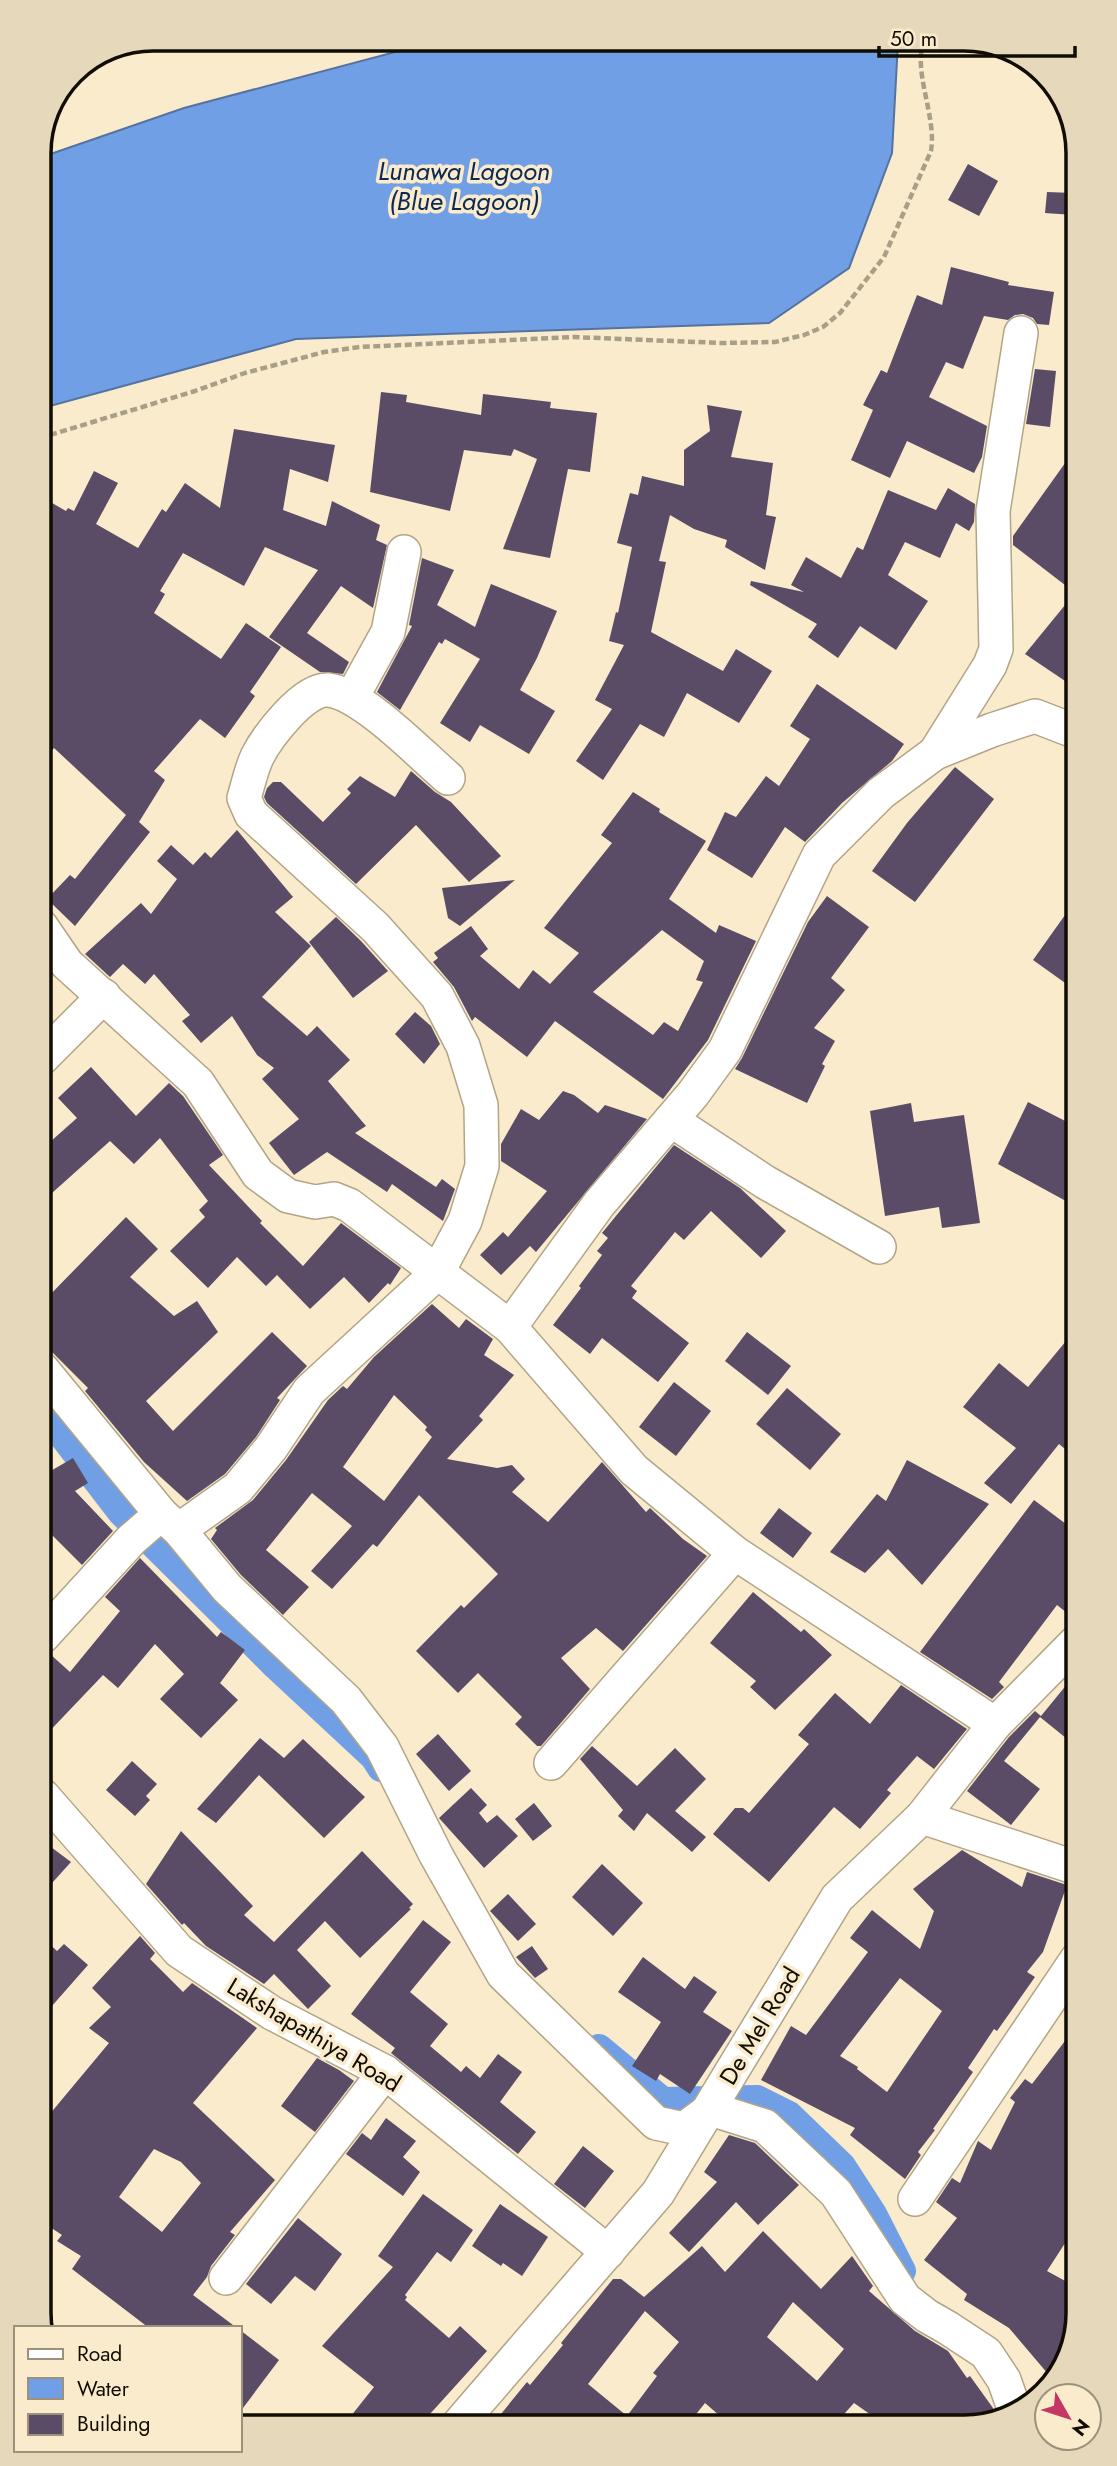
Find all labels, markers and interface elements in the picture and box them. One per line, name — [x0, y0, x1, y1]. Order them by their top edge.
scale bar — [879, 14, 1075, 58]
text: 50 m — [890, 24, 937, 54]
water label: Lunawa Lagoon (Blue Lagoon) — [378, 152, 550, 220]
street label: De Mel Road — [711, 1960, 809, 2091]
street label: Lakshapathiya Road — [221, 1969, 408, 2100]
legend — [14, 2326, 242, 2452]
text: Road — [77, 2339, 122, 2369]
text: Water — [77, 2374, 130, 2404]
north arrow — [1033, 2382, 1103, 2452]
text: Building — [77, 2409, 150, 2439]
text: N — [1066, 2413, 1096, 2442]

